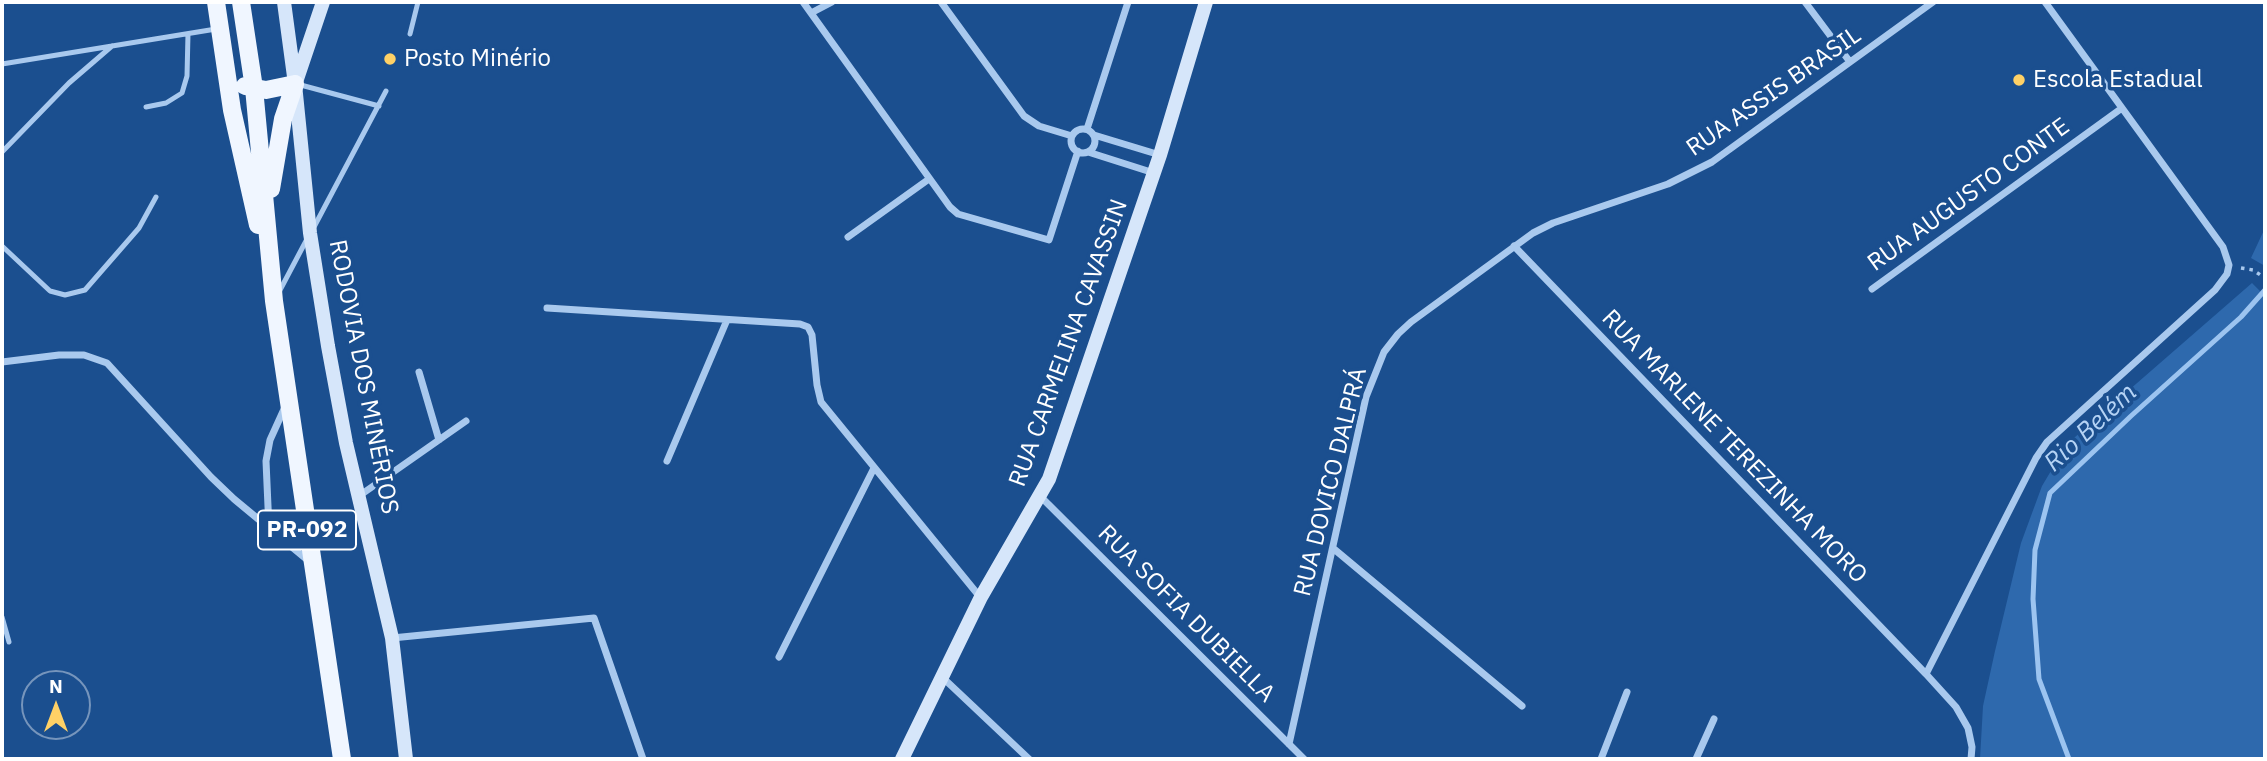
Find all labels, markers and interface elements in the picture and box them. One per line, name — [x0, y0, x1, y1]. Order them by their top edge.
street label: RUA ASSIS BRASIL — [1681, 21, 1867, 163]
place label: Posto Minério — [404, 45, 551, 73]
marker: Posto Minério — [382, 51, 398, 67]
place label: Escola Estadual — [2033, 66, 2203, 94]
marker: Escola Estadual — [2011, 72, 2027, 88]
street label: RUA AUGUSTO CONTE — [1863, 112, 2075, 278]
street label: RUA CARMELINA CAVASSIN — [1004, 196, 1134, 490]
street label: RODOVIA DOS MINÉRIOS — [322, 237, 404, 517]
street label: RUA MARLENE TEREZINHA MORO — [1595, 304, 1873, 590]
street label: RUA DOVICO DALPRÁ — [1289, 365, 1373, 599]
water label: Rio Belém — [2038, 377, 2144, 479]
road number: PR-092 — [258, 510, 356, 550]
street label: RUA SOFIA DUBIELLA — [1091, 519, 1281, 709]
north arrow — [21, 670, 91, 740]
text: N — [49, 674, 63, 698]

